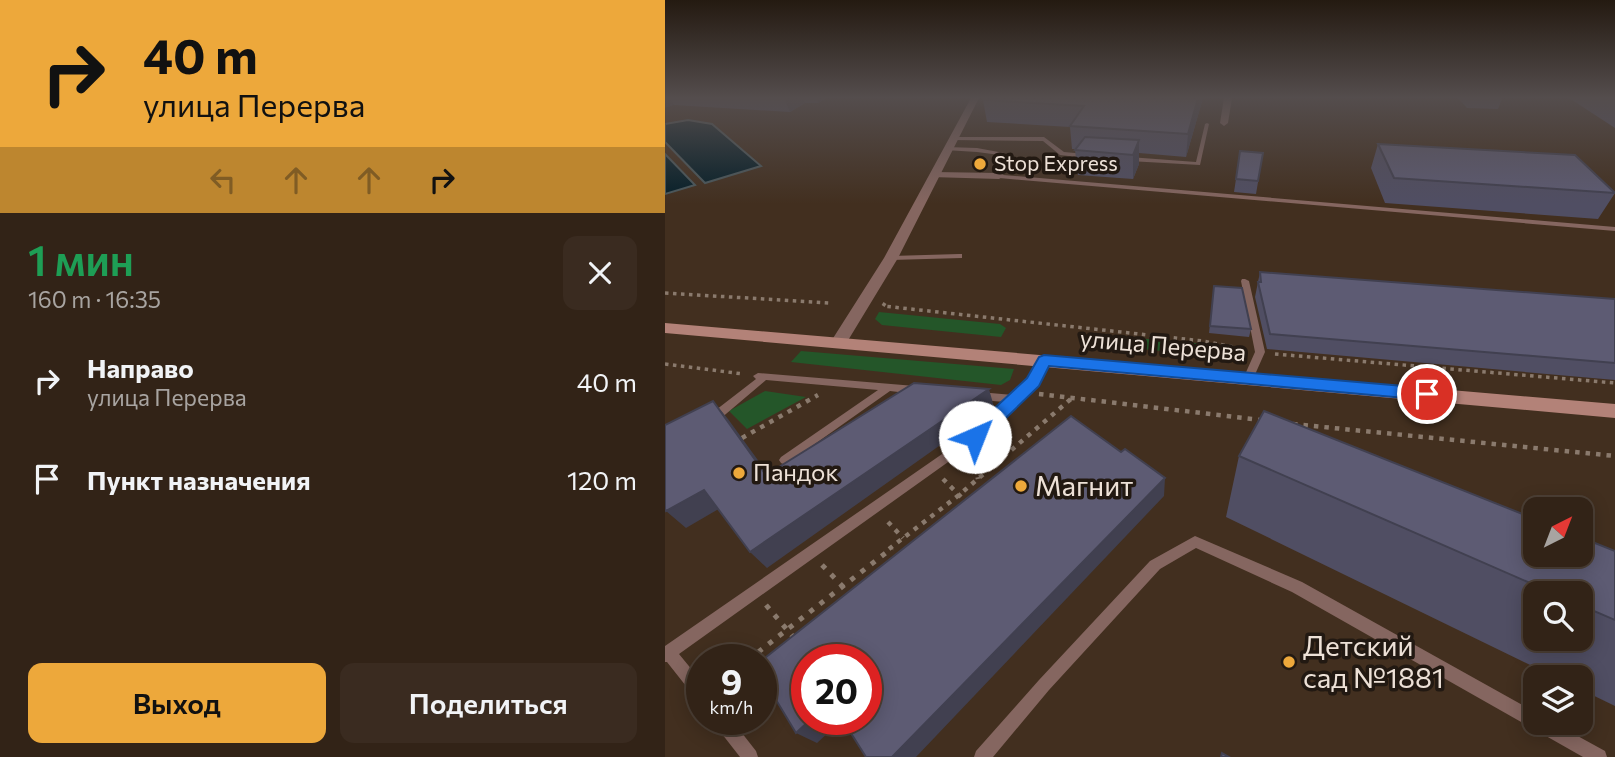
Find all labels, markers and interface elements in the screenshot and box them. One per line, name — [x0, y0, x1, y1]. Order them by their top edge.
text: 40 m — [143, 24, 258, 84]
icon: right — [28, 28, 119, 119]
text: улица Перерва — [143, 84, 365, 124]
place label: Stop Express — [994, 150, 1118, 175]
marker: Stop Express — [972, 156, 988, 172]
icon: left — [204, 161, 242, 199]
icon: ahead — [277, 161, 315, 199]
icon: ahead — [350, 161, 388, 199]
icon: right — [423, 161, 461, 199]
text: 1 мин — [28, 233, 134, 285]
button: close — [563, 236, 637, 310]
text: 160 m · 16:35 — [28, 285, 161, 313]
street label: улица Перерва — [1079, 323, 1247, 366]
text: Направо — [87, 352, 194, 383]
icon: right — [28, 362, 66, 400]
pin — [1397, 364, 1457, 424]
text: 40 m — [577, 366, 637, 397]
icon: arrive — [1408, 375, 1446, 413]
text: улица Перерва — [87, 383, 247, 411]
position arrow — [938, 400, 1012, 474]
place label: Пандок — [753, 457, 838, 486]
icon: arrive — [28, 460, 66, 498]
text: Пункт назначения — [87, 464, 311, 495]
text: 120 m — [567, 464, 637, 495]
marker: Пандок — [731, 465, 747, 481]
place label: Магнит — [1035, 468, 1134, 502]
marker: Магнит — [1013, 478, 1029, 494]
north arrow — [1523, 497, 1593, 567]
map controls — [1523, 497, 1593, 735]
button: search — [1523, 581, 1593, 651]
place label: Детский сад №1881 — [1303, 628, 1444, 694]
speed limit sign: 20 — [791, 644, 882, 735]
marker: Детский сад №1881 — [1281, 654, 1297, 670]
text: 9 — [721, 659, 742, 702]
button: Выход — [28, 663, 326, 743]
button: Поделиться — [340, 663, 637, 743]
button: layers — [1523, 665, 1593, 735]
text: km/h — [710, 696, 753, 718]

